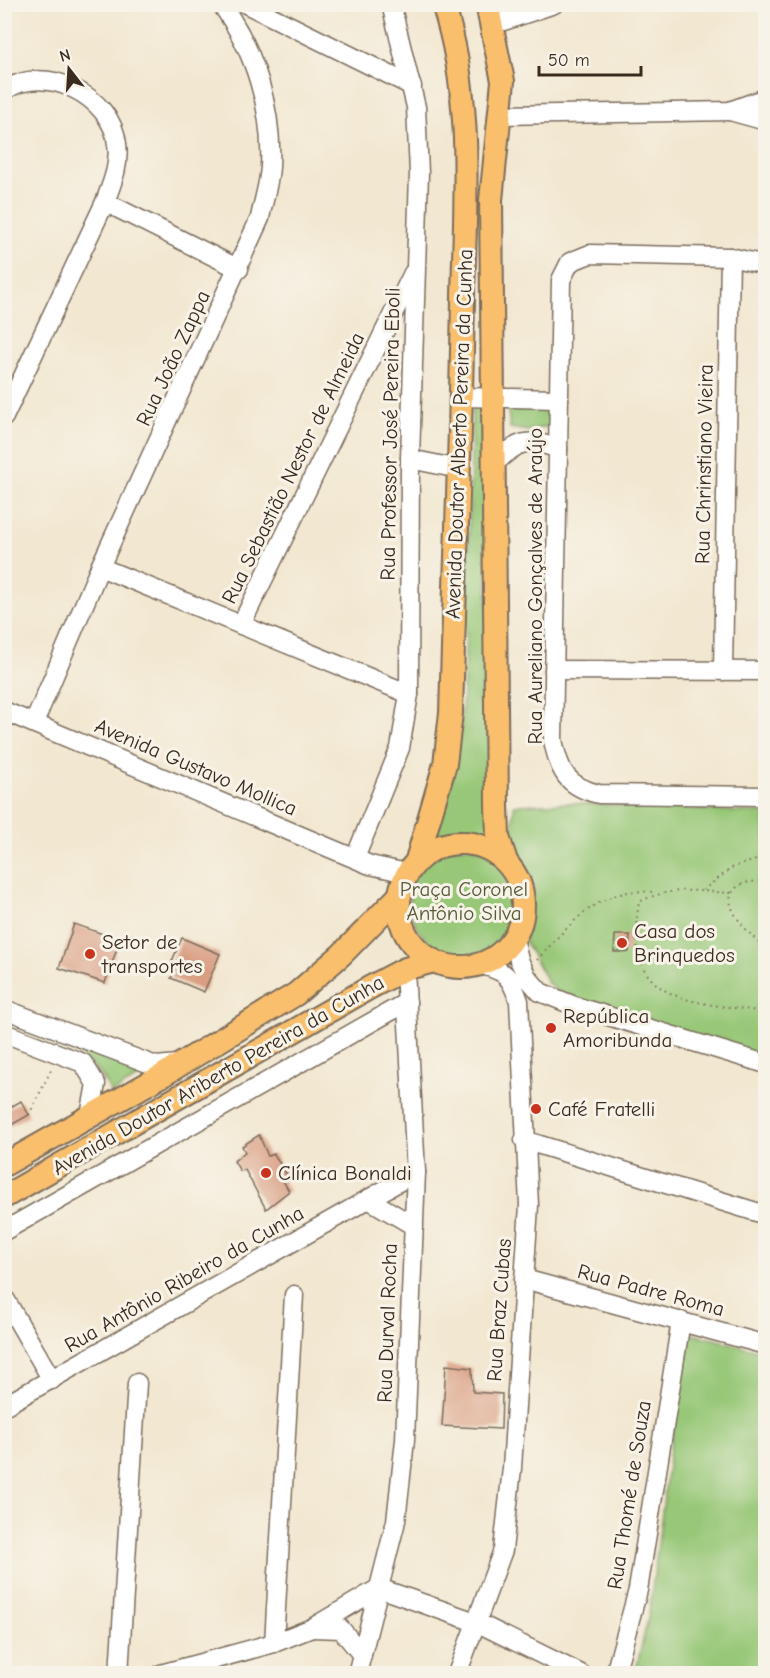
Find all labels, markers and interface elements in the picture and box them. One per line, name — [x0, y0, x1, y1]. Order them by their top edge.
north arrow — [39, 39, 99, 99]
scale bar — [539, 39, 641, 77]
text: N — [57, 45, 73, 66]
text: 50 m — [548, 50, 590, 71]
street label: Avenida Doutor Alberto Pereira da Cunha — [441, 248, 477, 620]
street label: Rua João Zappa — [131, 286, 215, 430]
street label: Rua Professor José Pereira Eboli — [375, 287, 405, 581]
street label: Rua Sebastião Nestor de Almeida — [217, 328, 369, 608]
street label: Rua Chrinstiano Vieira — [690, 364, 718, 564]
street label: Rua Aureliano Gonçalves de Araújo — [523, 428, 547, 744]
street label: Avenida Gustavo Mollica — [91, 714, 301, 820]
park label: Praça Coronel Antônio Silva — [400, 877, 528, 925]
place label: Casa dos Brinquedos — [634, 919, 735, 967]
place label: Setor de transportes — [101, 930, 202, 978]
marker: Casa dos Brinquedos — [615, 936, 629, 950]
marker: Setor de transportes — [83, 947, 97, 961]
street label: Avenida Doutor Ariberto Pereira da Cunha — [48, 970, 388, 1180]
place label: República Amoribunda — [563, 1004, 672, 1052]
marker: República Amoribunda — [544, 1021, 558, 1035]
place label: Café Fratelli — [548, 1097, 655, 1121]
marker: Café Fratelli — [529, 1102, 543, 1116]
place label: Clínica Bonaldi — [278, 1161, 412, 1185]
marker: Clínica Bonaldi — [259, 1166, 273, 1180]
street label: Rua Antônio Ribeiro da Cunha — [60, 1201, 308, 1357]
street label: Rua Braz Cubas — [482, 1238, 516, 1382]
street label: Rua Durval Rocha — [372, 1243, 402, 1403]
street label: Rua Padre Roma — [575, 1259, 727, 1321]
street label: Rua Thomé de Souza — [602, 1399, 656, 1591]

